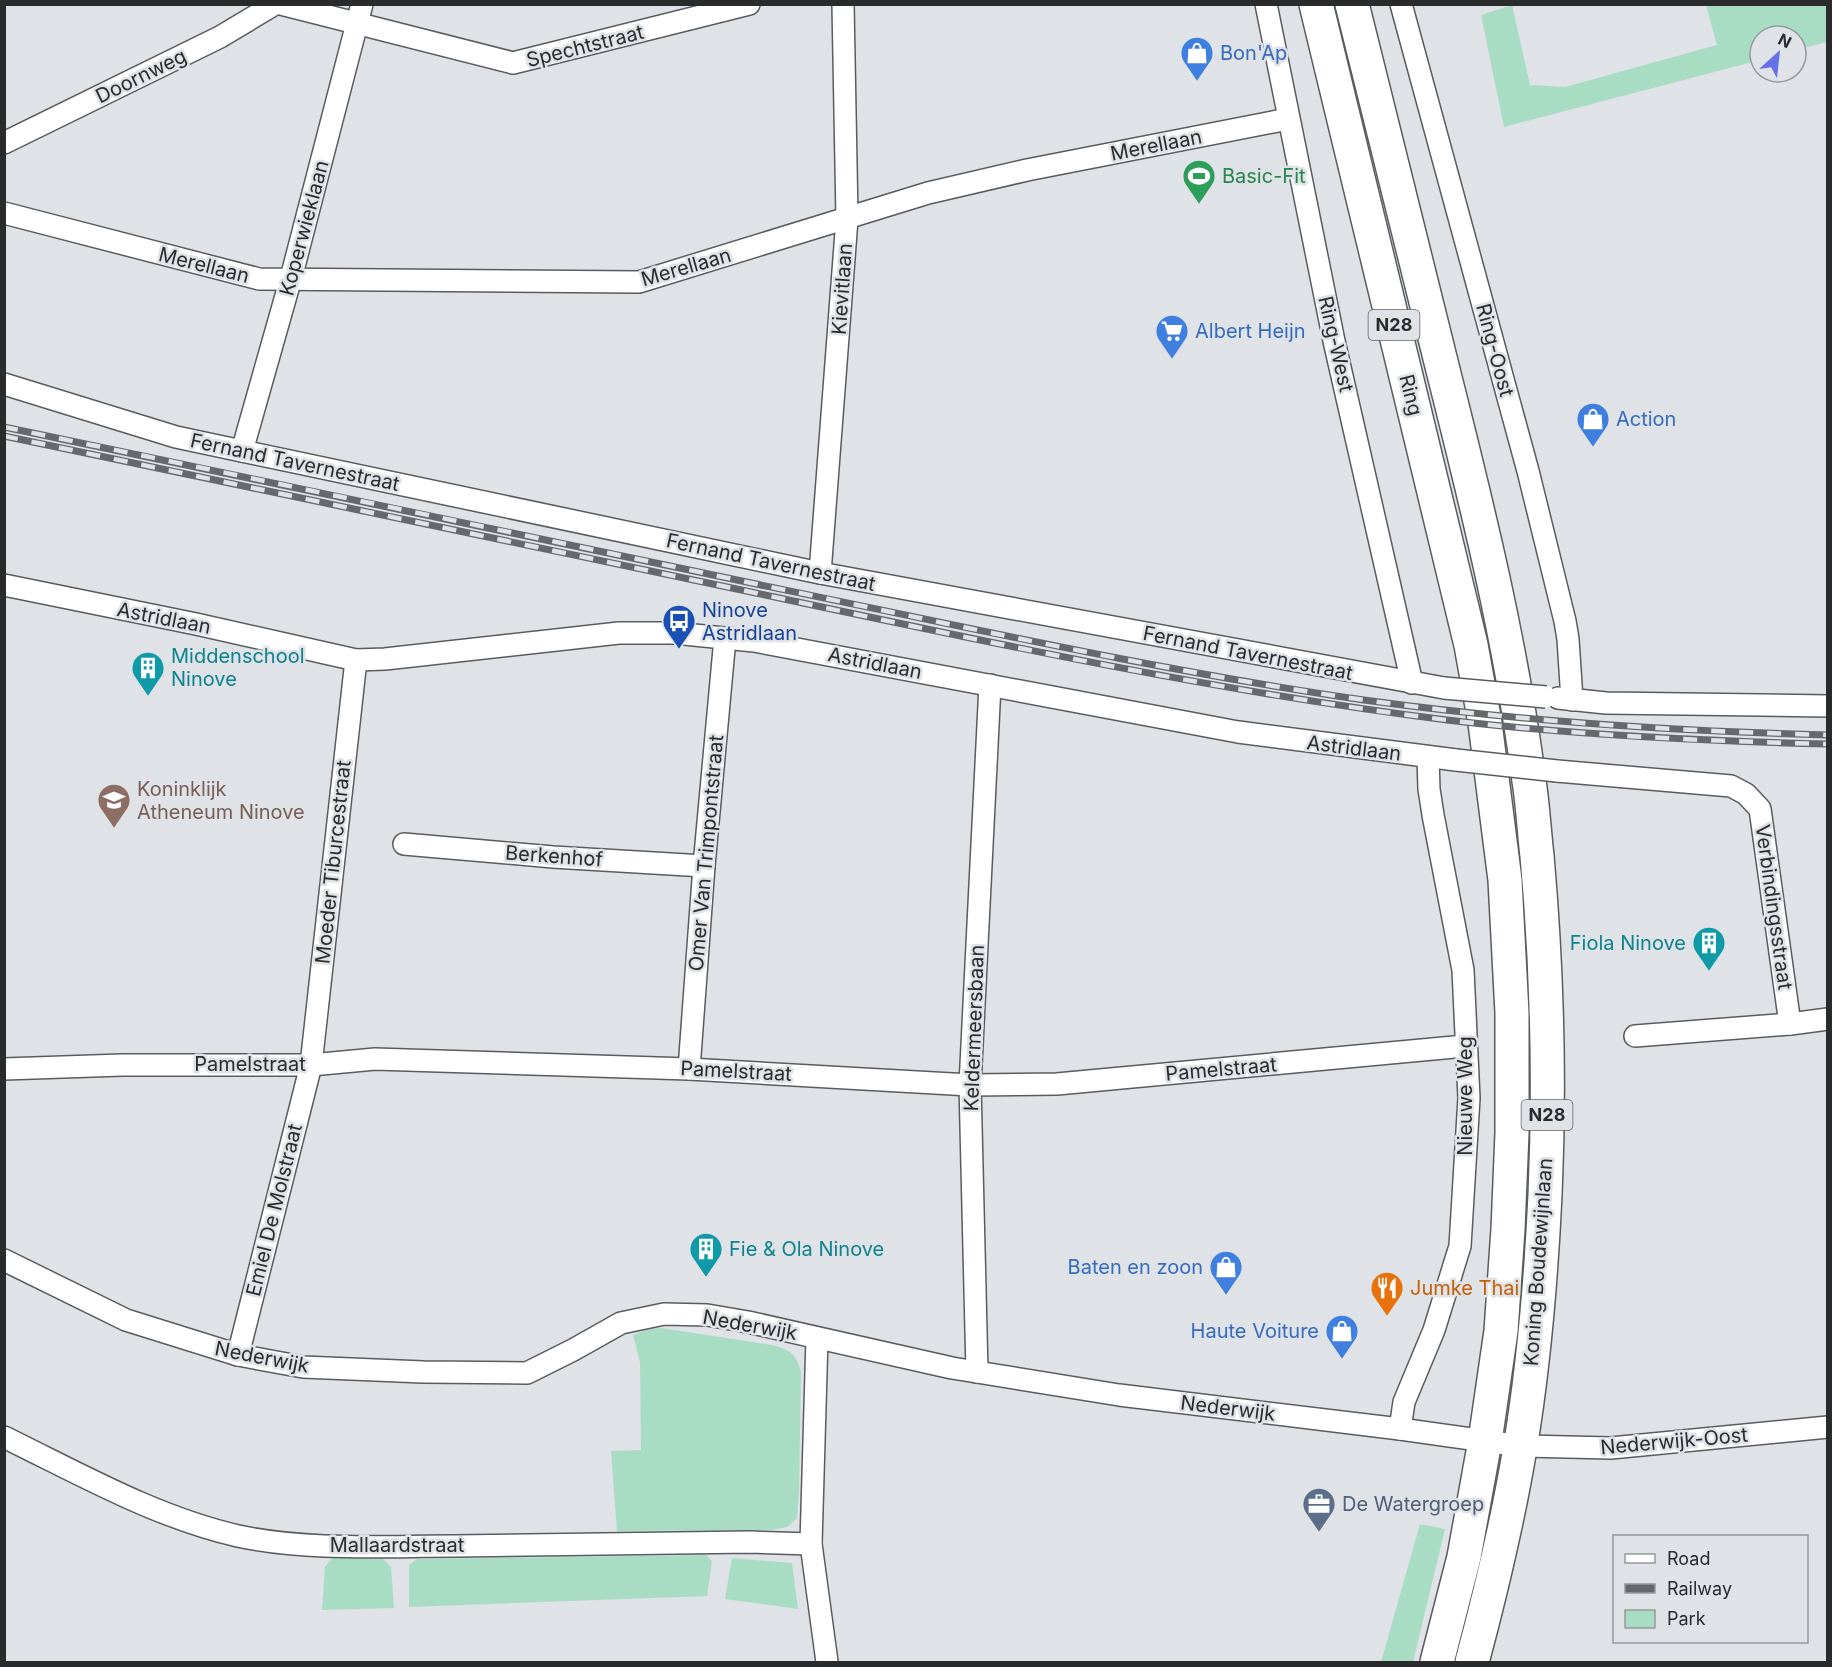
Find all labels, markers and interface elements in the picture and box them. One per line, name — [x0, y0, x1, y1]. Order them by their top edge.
street label: Spechtstraat — [524, 20, 647, 72]
north arrow — [1748, 24, 1808, 84]
text: N — [1775, 29, 1795, 52]
shop icon: Bon'Ap — [1179, 35, 1215, 82]
place label: Bon'Ap — [1220, 41, 1287, 65]
street label: Doornweg — [92, 44, 190, 108]
street label: Merellaan — [1108, 124, 1204, 166]
street label: Koperwieklaan — [274, 158, 334, 298]
sports icon: Basic-Fit — [1181, 158, 1217, 205]
place label: Basic-Fit — [1222, 164, 1306, 188]
street label: Merellaan — [156, 242, 252, 288]
street label: Kievitlaan — [827, 242, 857, 336]
street label: Merellaan — [638, 243, 734, 291]
street label: Ring-West — [1313, 294, 1359, 395]
street label: Ring-Oost — [1471, 301, 1519, 400]
road number: N28 — [1368, 310, 1420, 340]
supermarket icon: Albert Heijn — [1154, 313, 1190, 360]
place label: Albert Heijn — [1195, 319, 1306, 343]
street label: Ring — [1394, 372, 1428, 418]
shop icon: Action — [1575, 401, 1611, 448]
place label: Action — [1616, 407, 1676, 431]
street label: Fernand Tavernestraat — [188, 428, 402, 496]
street label: Fernand Tavernestraat — [664, 528, 878, 596]
street label: Astridlaan — [115, 597, 213, 639]
place label: Ninove Astridlaan — [702, 598, 797, 645]
bus stop icon: Ninove Astridlaan — [661, 603, 697, 650]
street label: Fernand Tavernestraat — [1141, 621, 1355, 685]
street label: Astridlaan — [826, 642, 924, 684]
place label: Middenschool Ninove — [171, 644, 305, 691]
building icon: Middenschool Ninove — [130, 650, 166, 697]
street label: Astridlaan — [1305, 730, 1403, 766]
street label: Omer Van Trimpontstraat — [684, 733, 728, 972]
street label: Moeder Tiburcestraat — [310, 759, 356, 965]
place label: Koninklijk Atheneum Ninove — [137, 777, 305, 824]
school or university icon: Koninklijk Atheneum Ninove — [96, 782, 132, 829]
street label: Verbindingsstraat — [1751, 823, 1798, 992]
street label: Berkenhof — [504, 841, 604, 871]
building icon: Fiola Ninove — [1691, 925, 1727, 972]
place label: Fiola Ninove — [1570, 931, 1686, 955]
street label: Keldermeersbaan — [959, 944, 989, 1112]
street label: Nieuwe Weg — [1453, 1036, 1477, 1156]
street label: Pamelstraat — [194, 1052, 306, 1076]
street label: Pamelstraat — [1164, 1052, 1278, 1086]
street label: Pamelstraat — [680, 1056, 793, 1086]
road number: N28 — [1522, 1100, 1572, 1130]
street label: Emiel De Molstraat — [241, 1121, 307, 1299]
street label: Koning Boudewijnlaan — [1519, 1157, 1557, 1367]
building icon: Fie & Ola Ninove — [688, 1231, 724, 1278]
place label: Fie & Ola Ninove — [729, 1237, 884, 1261]
shop icon: Baten en zoon — [1208, 1249, 1244, 1296]
place label: Baten en zoon — [1068, 1255, 1203, 1279]
restaurant icon: Jumke Thai — [1369, 1270, 1405, 1317]
place label: Jumke Thai — [1410, 1276, 1519, 1300]
street label: Nederwijk — [701, 1305, 799, 1345]
shop icon: Haute Voiture — [1324, 1313, 1360, 1360]
place label: Haute Voiture — [1191, 1319, 1319, 1343]
street label: Nederwijk — [213, 1336, 311, 1378]
street label: Nederwijk — [1179, 1390, 1277, 1426]
street label: Nederwijk-Oost — [1599, 1423, 1749, 1459]
office icon: De Watergroep — [1301, 1486, 1337, 1533]
place label: De Watergroep — [1342, 1492, 1484, 1516]
street label: Mallaardstraat — [330, 1533, 465, 1557]
legend — [1613, 1535, 1808, 1643]
text: Road — [1667, 1548, 1710, 1569]
text: Railway — [1667, 1578, 1732, 1599]
text: Park — [1667, 1608, 1706, 1629]

